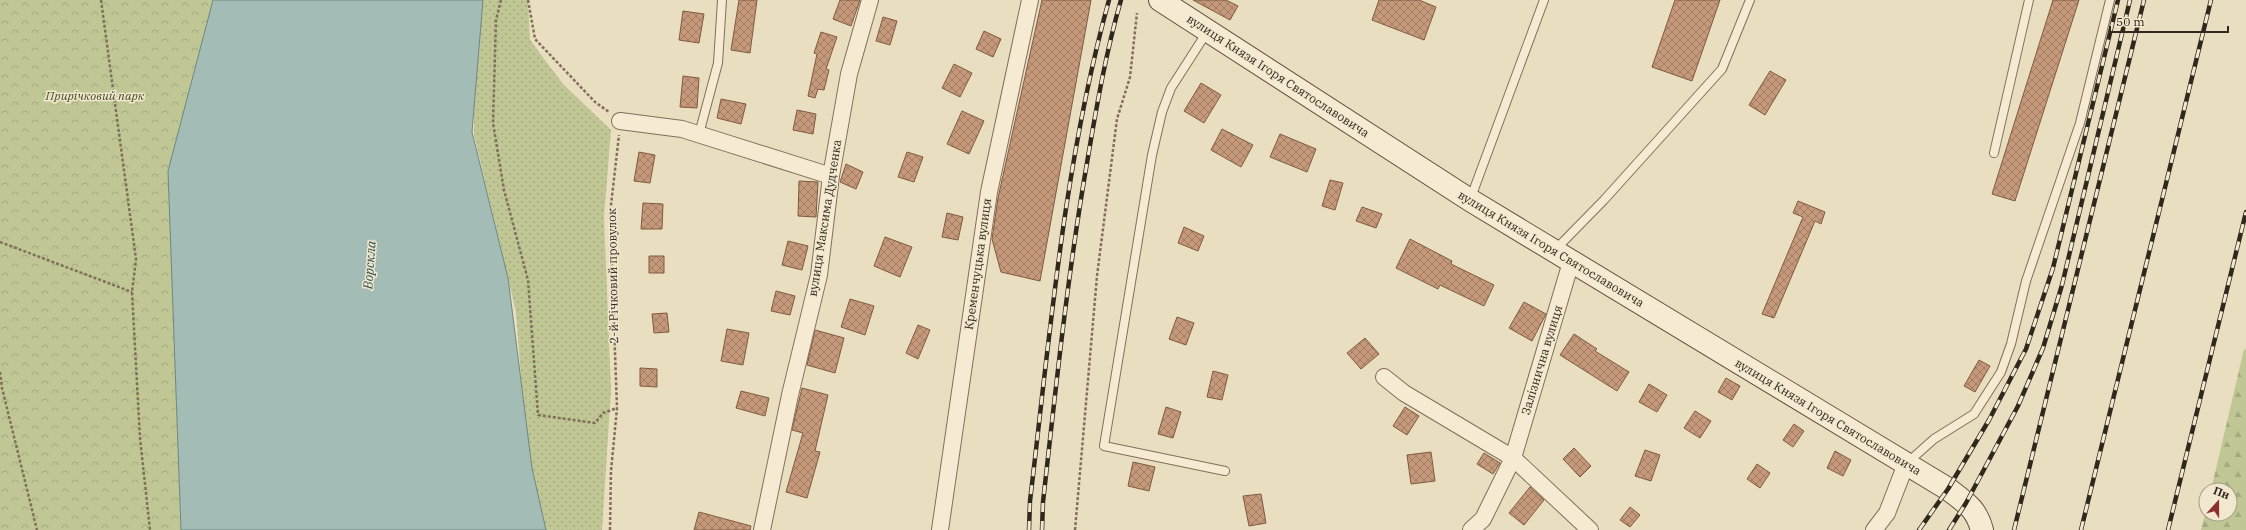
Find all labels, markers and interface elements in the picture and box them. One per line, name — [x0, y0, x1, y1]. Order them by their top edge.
scale bar — [2110, 8, 2228, 34]
street label: вулиця Князя Ігоря Святославовича — [1184, 11, 1373, 141]
text: 50 m — [2116, 14, 2145, 29]
park label: Прирічковий парк — [45, 88, 145, 103]
street label: вулиця Максима Дудченка — [805, 138, 844, 297]
street label: вулиця Князя Ігоря Святославовича — [1455, 187, 1648, 311]
street label: Кременчуцька вулиця — [961, 197, 994, 331]
street label: 2-й Річковий провулок — [604, 208, 621, 344]
water label: Ворскла — [359, 240, 380, 291]
street label: Залізнична вулиця — [1518, 303, 1565, 417]
street label: вулиця Князя Ігоря Святославовича — [1732, 355, 1925, 479]
north arrow — [2198, 482, 2238, 522]
text: Пн — [2211, 483, 2232, 502]

